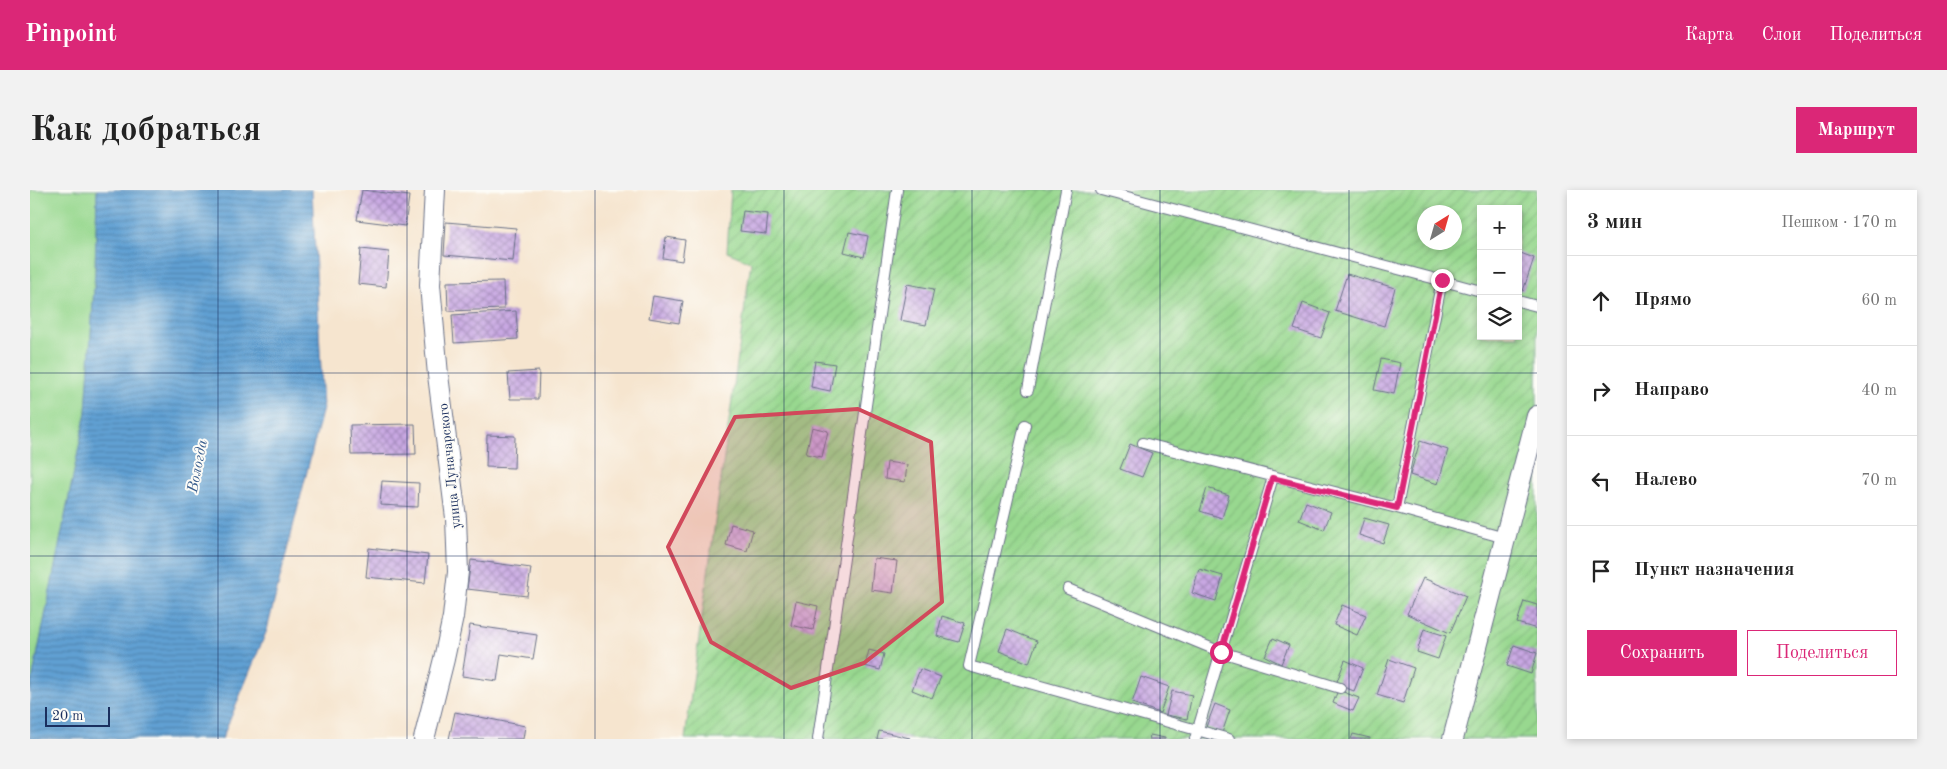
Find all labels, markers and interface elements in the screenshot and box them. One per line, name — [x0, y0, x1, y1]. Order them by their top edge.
text: Pinpoint — [25, 23, 117, 47]
text: Карта — [1685, 26, 1734, 44]
text: Слои — [1762, 26, 1801, 44]
text: Поделиться — [1829, 26, 1922, 44]
button: Маршрут — [1796, 107, 1917, 153]
text: Как добраться — [30, 113, 261, 148]
north arrow — [1417, 205, 1462, 250]
map controls — [1477, 205, 1522, 340]
button: + — [1477, 205, 1522, 250]
text: 3 мин — [1587, 212, 1642, 233]
text: Пешком · 170 m — [1781, 215, 1897, 231]
button: − — [1477, 250, 1522, 295]
route end — [1431, 269, 1454, 292]
icon: ahead — [1587, 287, 1615, 315]
text: Прямо — [1634, 291, 1692, 310]
text: 60 m — [1861, 293, 1897, 309]
button: layers — [1477, 295, 1522, 340]
icon: right — [1587, 377, 1615, 405]
text: Направо — [1634, 381, 1709, 400]
text: 40 m — [1861, 383, 1897, 399]
street label: улица Луначарского — [436, 402, 464, 529]
water label: Вологда — [186, 438, 211, 495]
icon: left — [1587, 467, 1615, 495]
text: Налево — [1634, 471, 1697, 490]
text: 70 m — [1861, 473, 1897, 489]
icon: arrive — [1587, 557, 1615, 585]
text: Пункт назначения — [1634, 561, 1794, 580]
button: Сохранить — [1587, 630, 1737, 676]
button: Поделиться — [1747, 630, 1897, 676]
route start — [1210, 641, 1233, 664]
scale bar — [45, 704, 110, 727]
text: 20 m — [52, 709, 83, 723]

